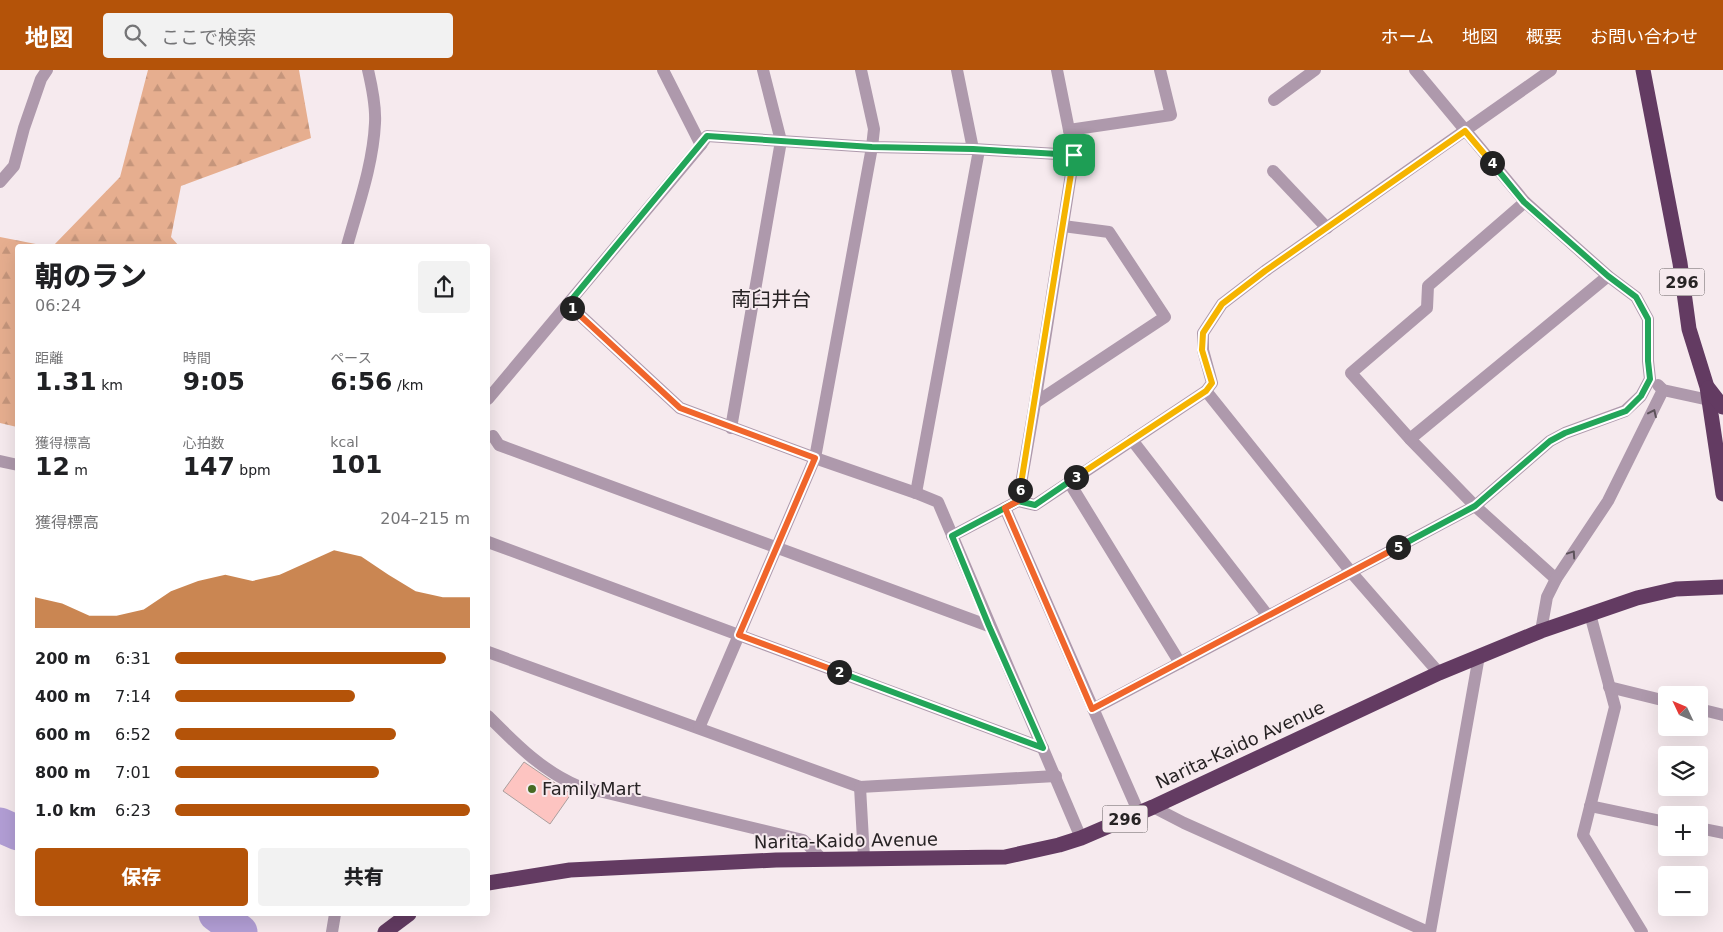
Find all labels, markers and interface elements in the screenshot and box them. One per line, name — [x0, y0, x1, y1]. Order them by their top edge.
search box — [103, 13, 453, 58]
icon: search — [121, 21, 149, 49]
text: 地図 — [25, 24, 73, 52]
text: ここで検索 — [161, 26, 256, 48]
text: ホーム — [1381, 26, 1434, 47]
text: 地図 — [1462, 26, 1498, 47]
text: 概要 — [1526, 26, 1562, 47]
text: お問い合わせ — [1590, 26, 1698, 47]
pin — [1053, 134, 1095, 176]
icon: arrive — [1060, 141, 1088, 169]
pin: 4 — [1480, 150, 1504, 176]
text: 4 — [1488, 155, 1497, 171]
text: 朝のラン — [35, 260, 147, 293]
button: share — [418, 261, 470, 313]
road number: 296 — [1660, 268, 1704, 296]
district label: 南臼井台 — [731, 287, 811, 311]
text: 06:24 — [35, 296, 81, 315]
pin: 1 — [560, 296, 584, 320]
text: 1 — [568, 300, 577, 316]
text: 距離 — [35, 350, 63, 366]
text: 時間 — [183, 350, 211, 366]
text: ペース — [330, 350, 372, 366]
text: 1.31 — [35, 367, 97, 396]
text: 9:05 — [183, 367, 245, 396]
text: 6:56 — [330, 367, 393, 396]
text: km — [97, 377, 123, 393]
text: /km — [393, 377, 423, 393]
one-way arrow — [1646, 410, 1656, 419]
text: kcal — [330, 434, 359, 450]
text: 獲得標高 — [35, 435, 91, 451]
text: 心拍数 — [183, 435, 225, 451]
text: 101 — [330, 450, 383, 479]
text: 12 — [35, 452, 70, 481]
text: 147 — [183, 452, 235, 481]
text: m — [70, 462, 88, 478]
text: bpm — [235, 462, 271, 478]
pin: 3 — [1064, 464, 1088, 490]
text: 3 — [1072, 469, 1081, 485]
pin: 6 — [1008, 478, 1032, 502]
text: 6 — [1016, 482, 1025, 498]
text: 204–215 m — [380, 509, 470, 528]
text: 獲得標高 — [35, 513, 99, 532]
pin: 5 — [1386, 534, 1410, 560]
text: 5 — [1394, 539, 1403, 555]
one-way arrow — [1566, 551, 1575, 560]
text: 200 m — [35, 649, 91, 668]
text: 6:31 — [115, 649, 151, 668]
pin: 2 — [826, 660, 852, 684]
text: 2 — [835, 664, 844, 680]
north arrow — [1658, 686, 1708, 736]
map controls — [1658, 686, 1708, 916]
text: 400 m — [35, 687, 91, 706]
text: 7:14 — [115, 687, 151, 706]
street label: Narita-Kaido Avenue — [1152, 696, 1328, 793]
text: 600 m — [35, 725, 91, 744]
text: 6:52 — [115, 725, 151, 744]
button: layers — [1658, 746, 1708, 796]
text: 800 m — [35, 763, 91, 782]
text: 7:01 — [115, 763, 151, 782]
place label: FamilyMart — [542, 778, 641, 799]
marker: FamilyMart — [526, 783, 538, 795]
text: 1.0 km — [35, 801, 96, 820]
text: 6:23 — [115, 801, 151, 820]
road number: 296 — [1102, 806, 1148, 832]
button: + — [1658, 806, 1708, 856]
street label: Narita-Kaido Avenue — [754, 828, 938, 853]
button: 保存 — [35, 848, 248, 906]
button: 共有 — [258, 848, 470, 906]
button: − — [1658, 866, 1708, 916]

